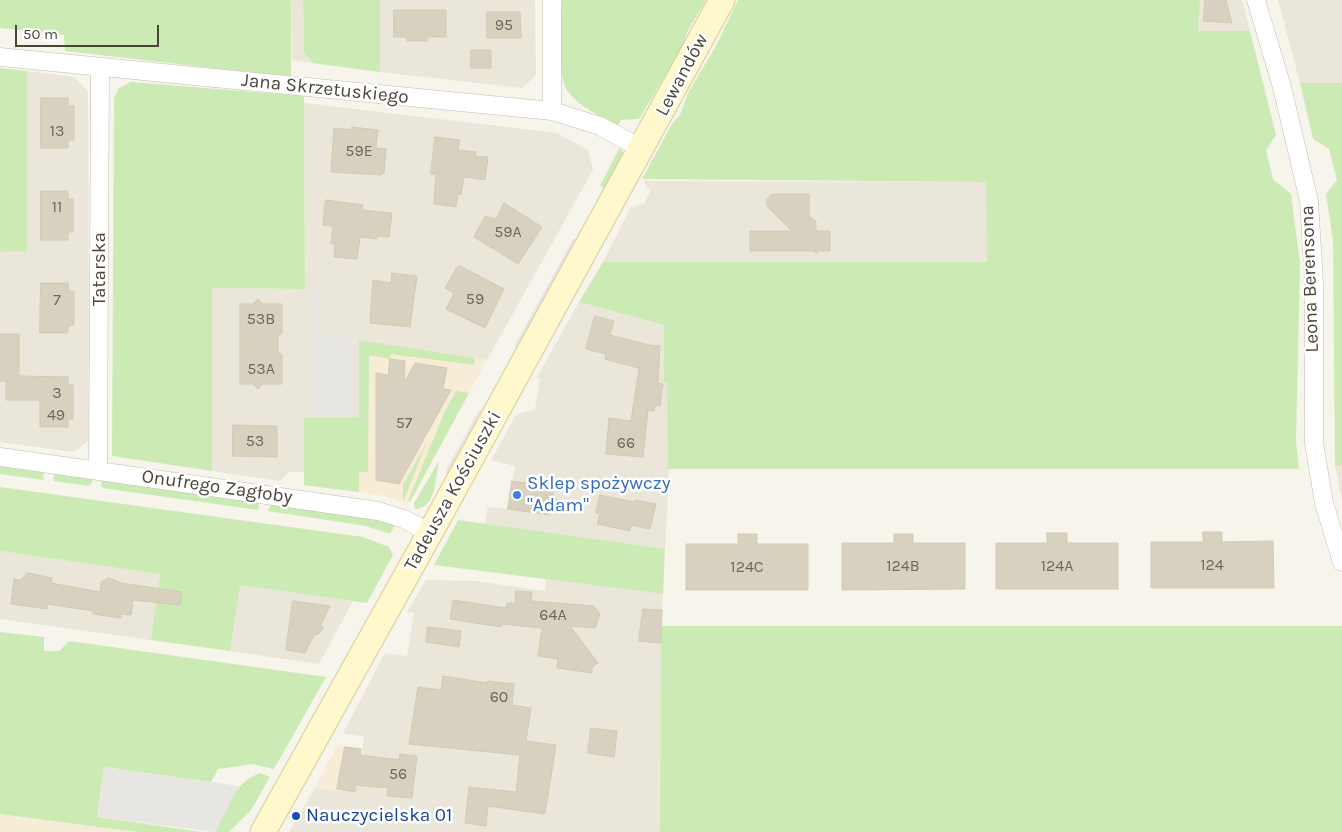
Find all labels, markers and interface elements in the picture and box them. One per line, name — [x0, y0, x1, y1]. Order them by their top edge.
scale bar — [18, 15, 161, 47]
house number: 95 — [495, 15, 513, 35]
text: 50 m — [23, 25, 58, 43]
street label: Lewandów — [651, 30, 713, 120]
street label: Jana Skrzetuskiego — [240, 69, 410, 109]
house number: 13 — [50, 121, 64, 141]
house number: 59E — [345, 141, 373, 161]
house number: 11 — [52, 197, 62, 217]
street label: Leona Berensona — [1296, 205, 1324, 353]
house number: 59A — [494, 222, 522, 242]
street label: Tatarska — [89, 232, 111, 306]
house number: 59 — [466, 289, 484, 309]
house number: 7 — [53, 290, 61, 310]
house number: 53B — [247, 309, 275, 329]
house number: 53A — [247, 359, 275, 379]
house number: 3 — [52, 383, 62, 403]
house number: 49 — [47, 405, 65, 425]
street label: Tadeusza Kościuszki — [400, 407, 506, 575]
house number: 57 — [396, 413, 412, 433]
house number: 53 — [246, 431, 264, 451]
house number: 66 — [617, 433, 635, 453]
street label: Onufrego Zagłoby — [140, 465, 294, 509]
place label: Sklep spożywczy "Adam" — [527, 473, 671, 517]
marker: Sklep spożywczy "Adam" — [511, 489, 523, 501]
house number: 124 — [1200, 555, 1224, 575]
house number: 124B — [886, 556, 920, 576]
house number: 124A — [1041, 556, 1073, 576]
house number: 124C — [730, 557, 764, 577]
house number: 64A — [539, 605, 567, 625]
house number: 60 — [490, 687, 508, 707]
house number: 56 — [389, 764, 407, 784]
place label: Nauczycielska 01 — [306, 805, 452, 827]
marker: Nauczycielska 01 — [290, 810, 302, 822]

